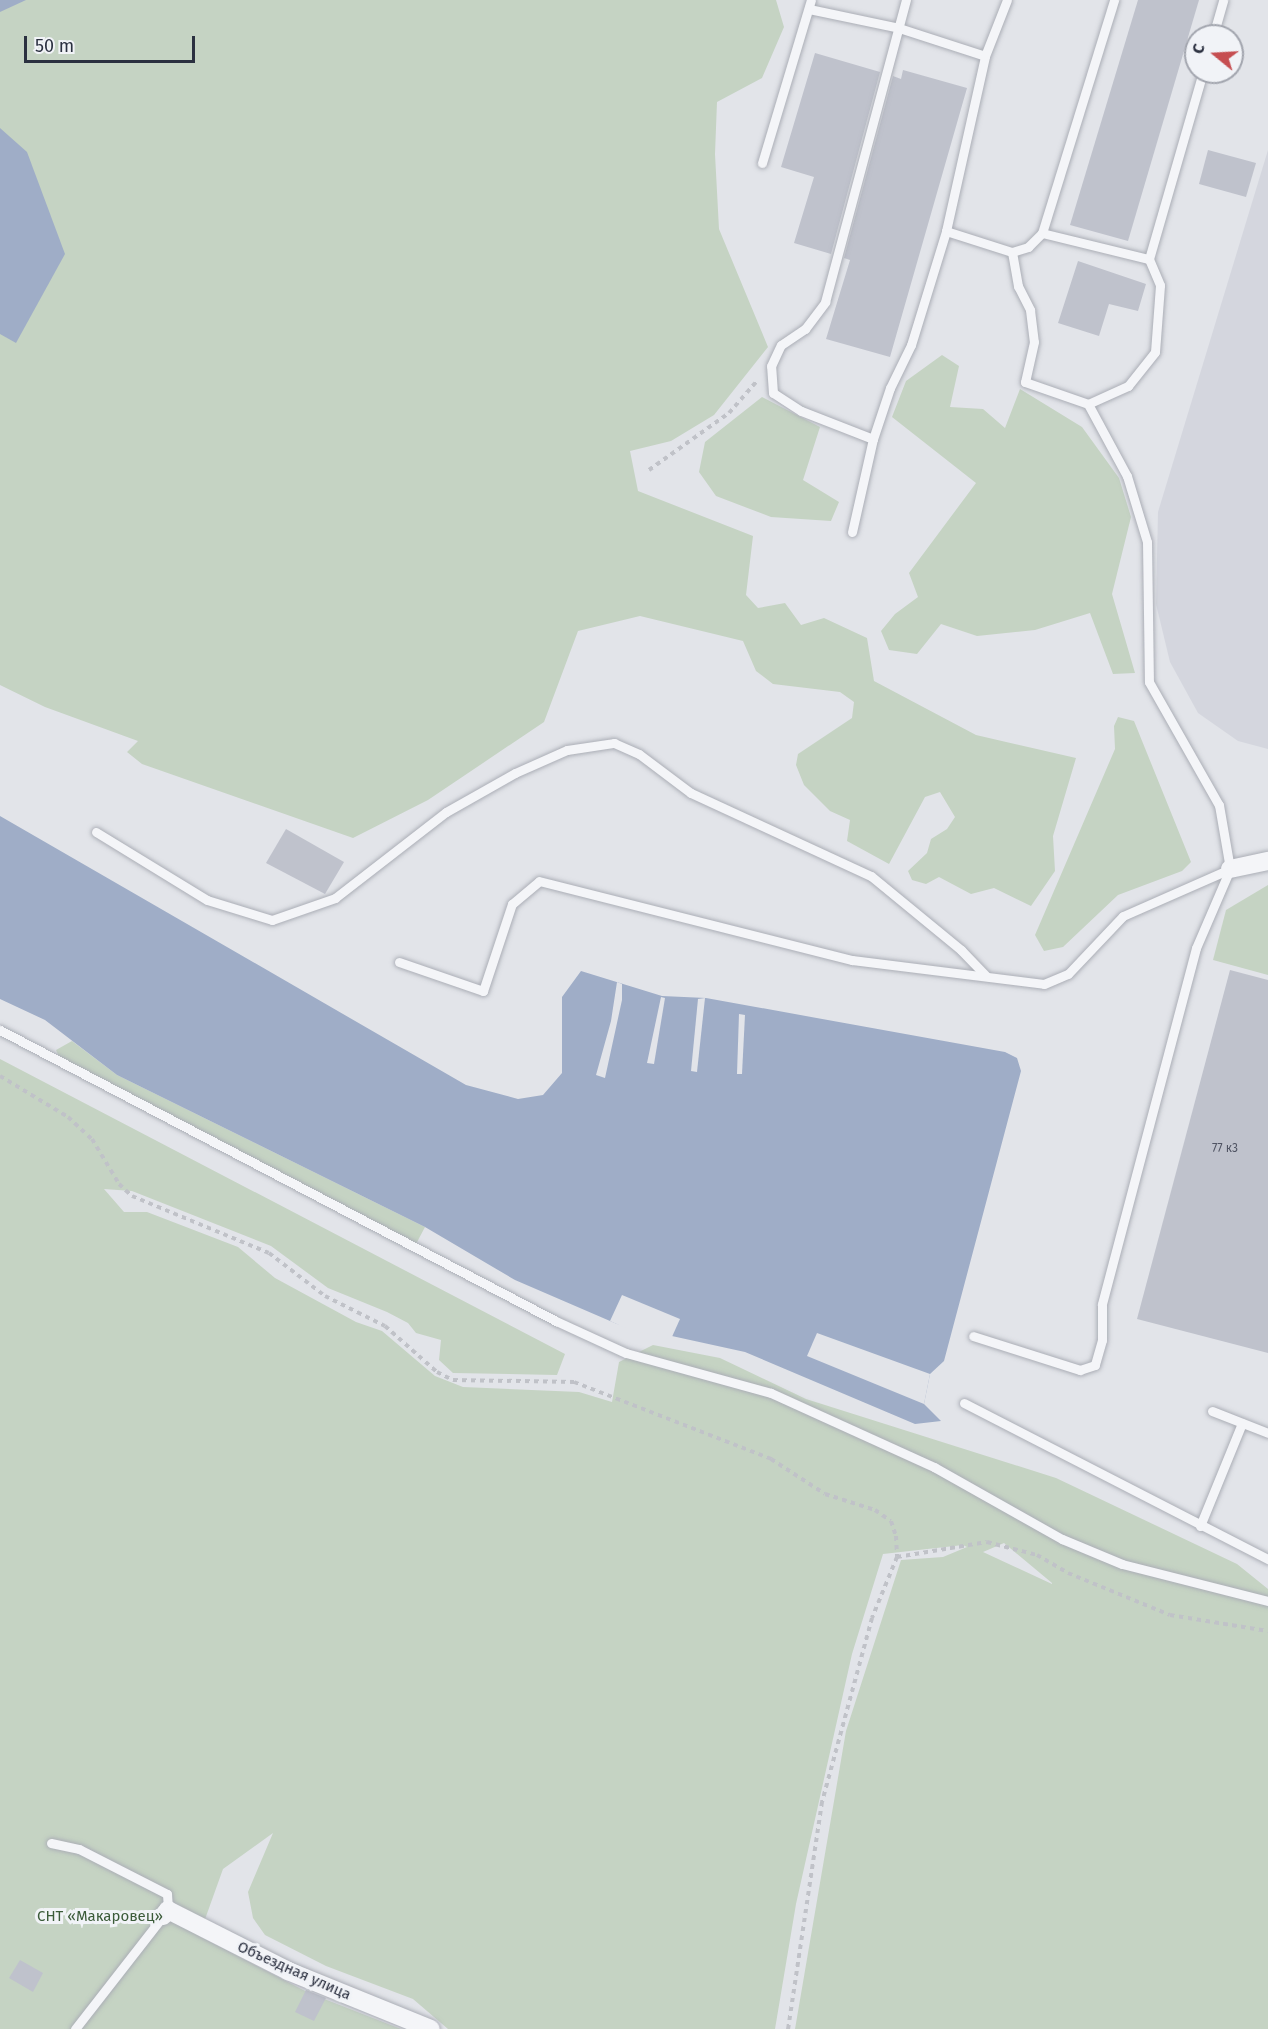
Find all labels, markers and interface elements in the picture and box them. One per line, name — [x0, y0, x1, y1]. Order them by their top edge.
scale bar — [27, 24, 198, 62]
north arrow — [1184, 24, 1244, 84]
text: 50 m — [35, 35, 74, 57]
text: С — [1188, 42, 1209, 56]
house number: 77 к3 — [1212, 1142, 1238, 1156]
park label: СНТ «Макаровец» — [37, 1908, 163, 1926]
street label: Объездная улица — [234, 1938, 354, 2004]

